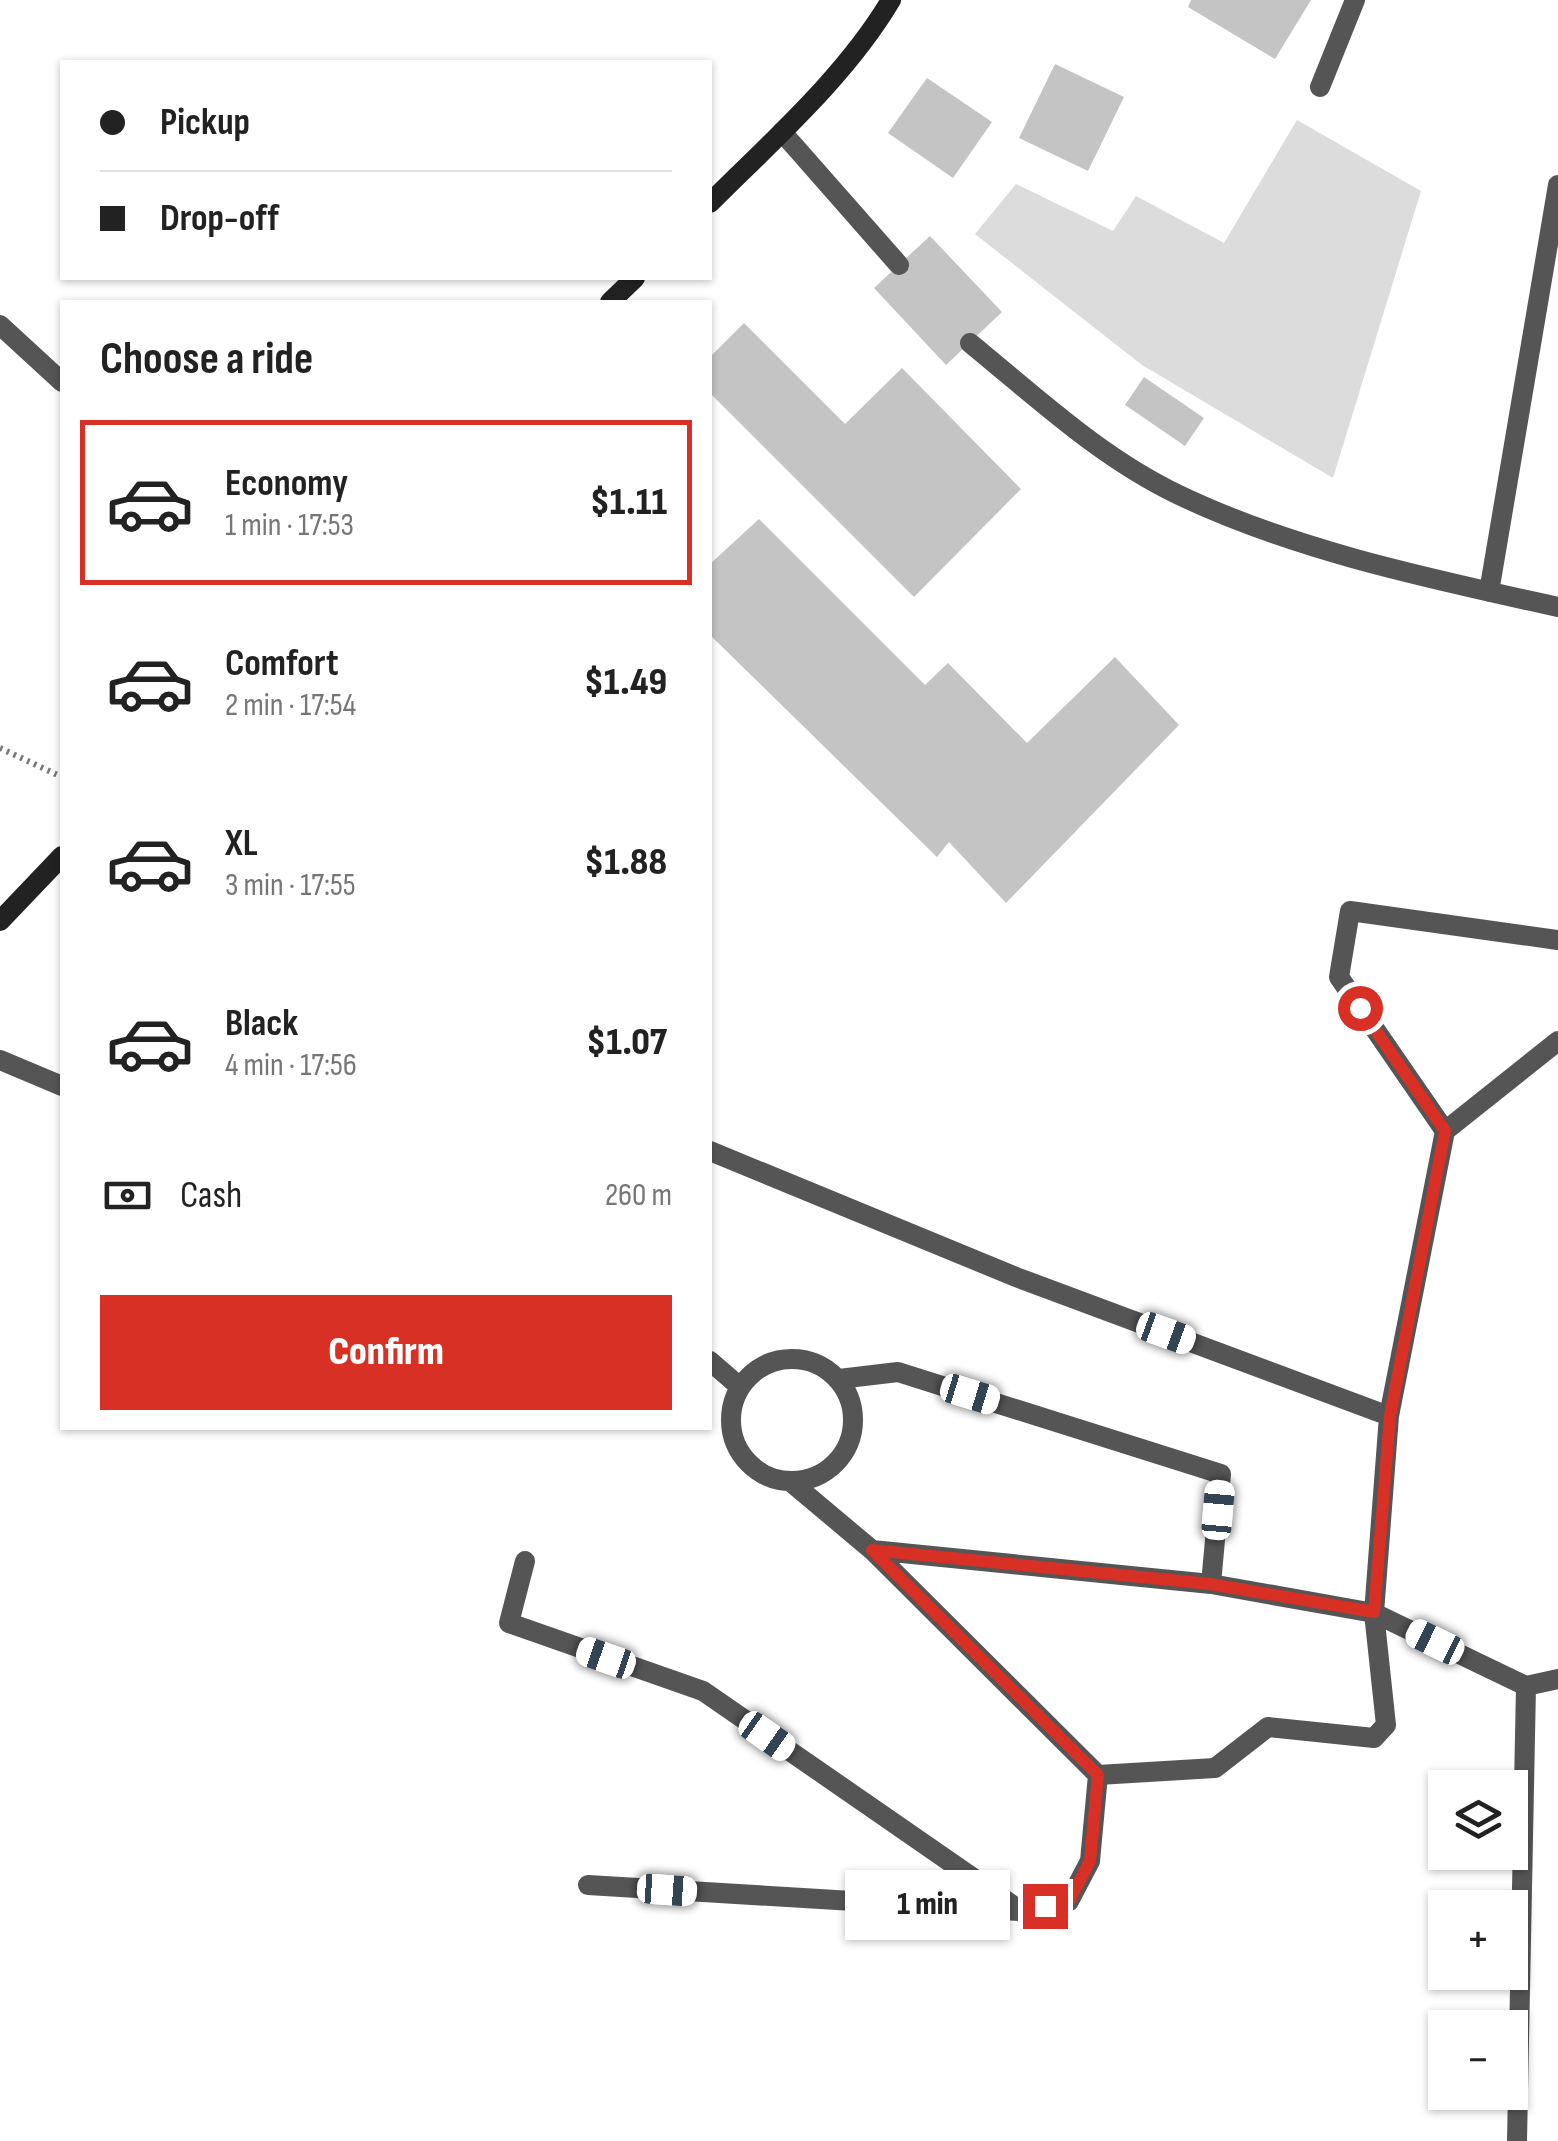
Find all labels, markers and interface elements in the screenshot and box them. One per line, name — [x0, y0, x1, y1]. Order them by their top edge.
text: Pickup — [160, 100, 250, 145]
text: Drop-off — [160, 196, 279, 241]
text: Choose a ride — [100, 332, 313, 387]
icon: car — [105, 458, 195, 548]
text: Economy — [225, 461, 348, 506]
text: $1.11 — [590, 480, 667, 525]
text: 1 min · 17:53 — [225, 506, 354, 545]
icon: car — [105, 638, 195, 728]
text: Comfort — [225, 641, 339, 686]
text: $1.49 — [584, 660, 667, 705]
text: 2 min · 17:54 — [225, 686, 356, 725]
icon: car — [105, 818, 195, 908]
text: XL — [225, 821, 258, 866]
text: $1.88 — [585, 840, 667, 885]
text: 3 min · 17:55 — [225, 866, 356, 905]
route start — [1338, 986, 1383, 1031]
icon: car — [105, 998, 195, 1088]
text: Black — [225, 1001, 298, 1046]
text: $1.07 — [587, 1020, 667, 1065]
text: 4 min · 17:56 — [225, 1046, 357, 1085]
icon: cash — [100, 1168, 155, 1223]
text: Cash — [180, 1173, 242, 1218]
text: 260 m — [605, 1176, 672, 1215]
button: Confirm — [100, 1295, 672, 1410]
car — [1133, 1309, 1199, 1357]
car — [937, 1371, 1003, 1417]
car — [1200, 1479, 1236, 1541]
car — [1401, 1615, 1469, 1669]
car — [573, 1634, 639, 1682]
car — [734, 1707, 800, 1765]
map controls — [1428, 1770, 1528, 2110]
button: layers — [1428, 1770, 1528, 1870]
callout: 1 min — [845, 1871, 1010, 1941]
car — [636, 1873, 698, 1907]
route end — [1023, 1884, 1068, 1929]
text: 1 min — [897, 1885, 958, 1924]
button: + — [1428, 1890, 1528, 1990]
button: − — [1428, 2010, 1528, 2110]

